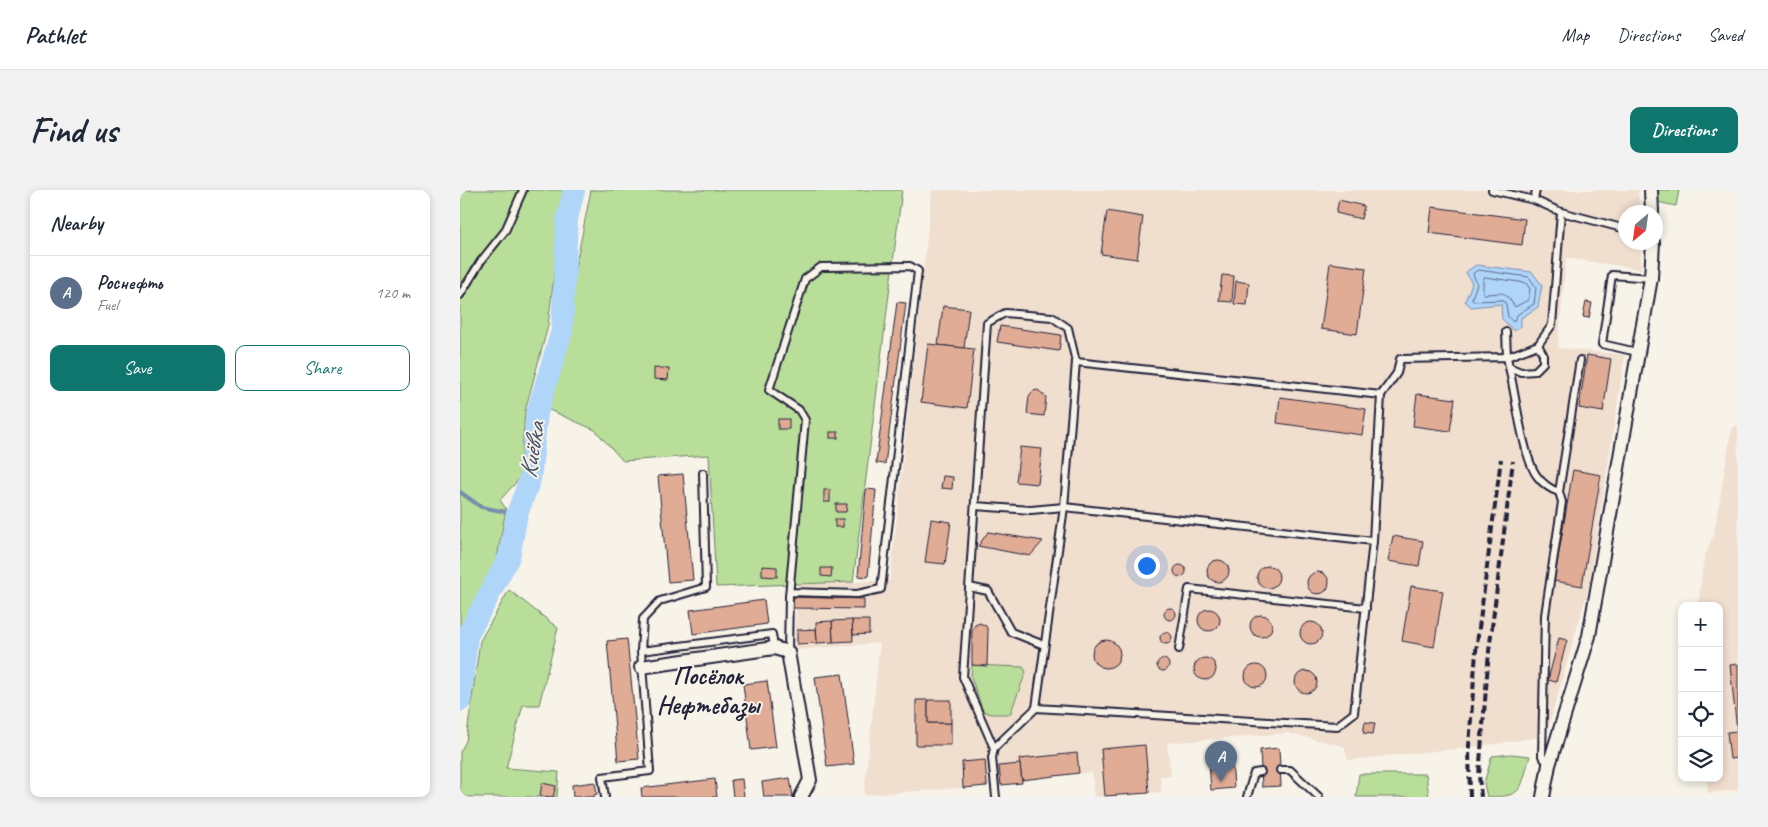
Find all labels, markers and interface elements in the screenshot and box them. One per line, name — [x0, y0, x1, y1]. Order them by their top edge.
text: Pathlet — [25, 20, 85, 50]
text: Map — [1562, 24, 1589, 46]
text: Directions — [1617, 24, 1680, 46]
text: Saved — [1708, 24, 1743, 46]
button: Directions — [1630, 107, 1738, 153]
text: Find us — [30, 108, 117, 153]
north arrow — [1618, 205, 1663, 250]
text: Nearby — [50, 210, 103, 236]
text: Роснефть — [97, 271, 162, 295]
text: A — [62, 283, 70, 303]
text: 120 m — [376, 283, 410, 303]
text: Fuel — [97, 295, 118, 315]
button: Save — [50, 345, 225, 391]
button: Share — [235, 345, 410, 391]
water label: Киёвка — [512, 418, 553, 480]
your location — [1134, 553, 1160, 579]
map controls — [1678, 602, 1723, 782]
button: + — [1678, 602, 1723, 647]
button: − — [1678, 647, 1723, 692]
district label: Посёлок Нефтебазы — [657, 660, 761, 721]
button: locate — [1678, 692, 1723, 737]
button: layers — [1678, 737, 1723, 782]
pin: A — [1205, 741, 1237, 782]

